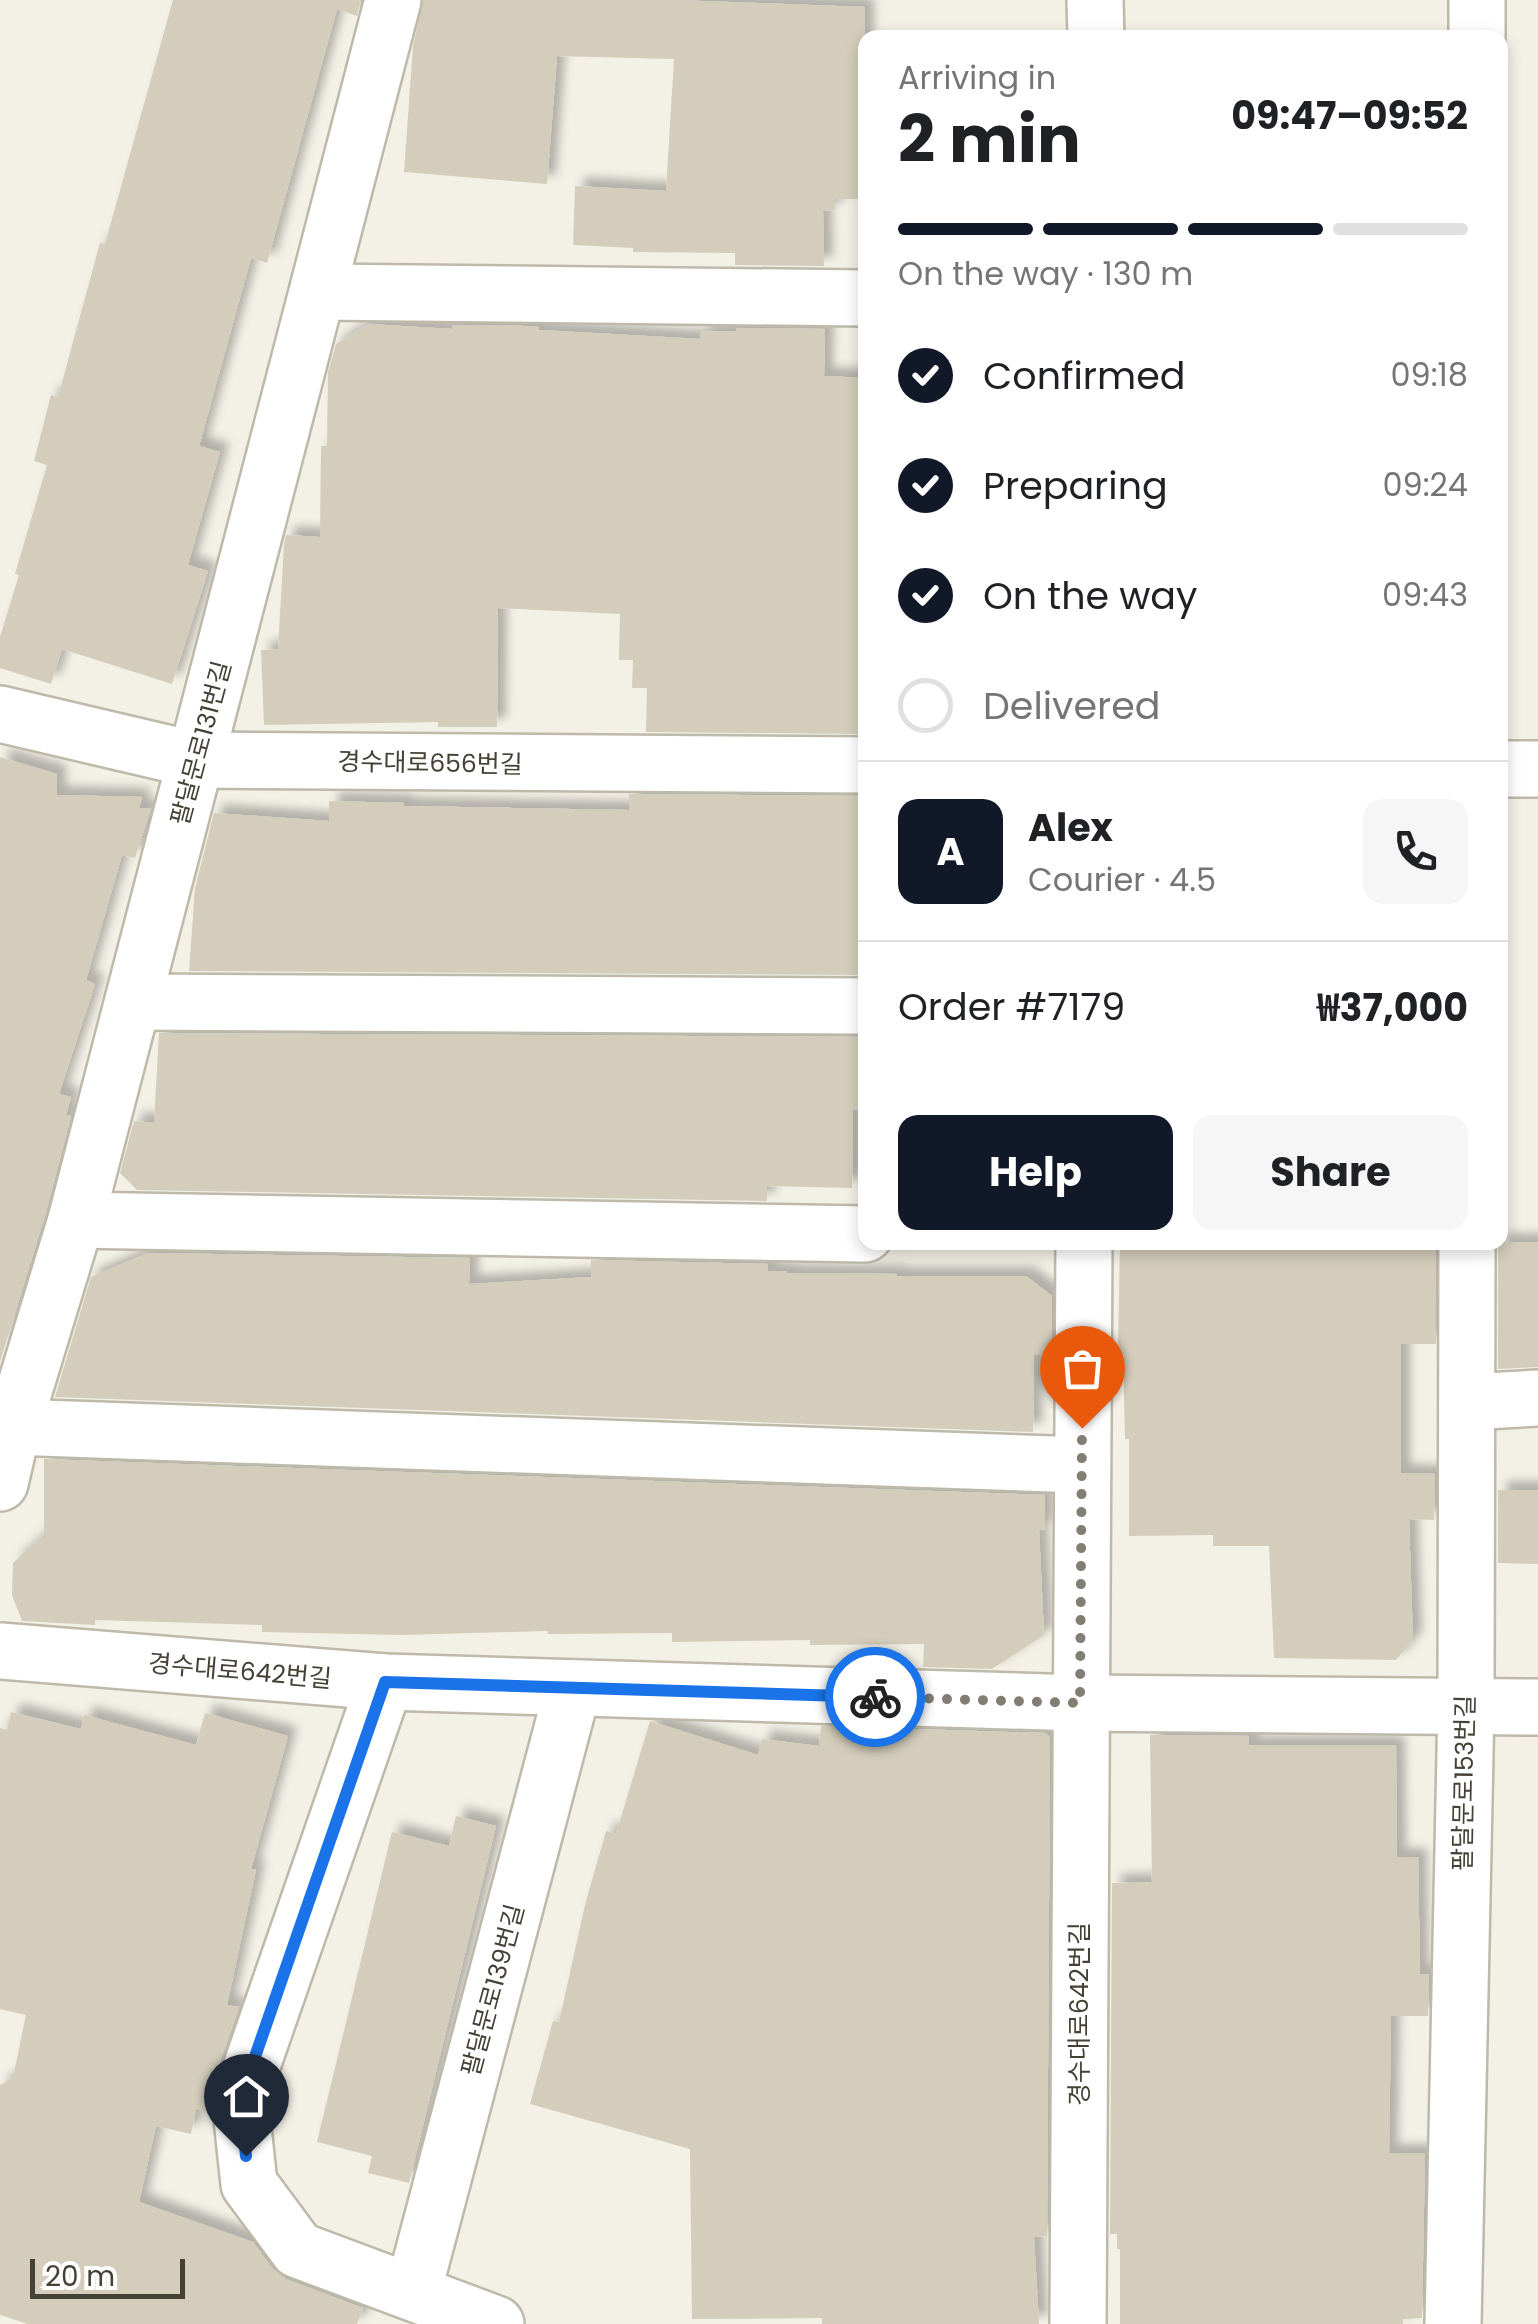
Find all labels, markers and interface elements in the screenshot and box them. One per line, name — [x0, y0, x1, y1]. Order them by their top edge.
text: Arriving in — [898, 55, 1056, 100]
text: 09:47–09:52 — [1231, 89, 1468, 142]
text: 2 min — [898, 94, 1081, 185]
text: On the way · 130 m — [898, 251, 1193, 296]
icon: check — [898, 348, 953, 403]
text: Confirmed — [983, 349, 1185, 402]
text: 09:18 — [1390, 352, 1468, 397]
icon: check — [898, 458, 953, 513]
text: Preparing — [983, 459, 1168, 512]
text: 09:24 — [1382, 462, 1468, 507]
icon: check — [898, 568, 953, 623]
text: On the way — [983, 569, 1197, 622]
text: 09:43 — [1382, 572, 1468, 617]
street label: 팔달문로131번길 — [162, 657, 240, 829]
text: Delivered — [983, 679, 1160, 732]
street label: 경수대로656번길 — [337, 744, 523, 782]
button: phone — [1363, 799, 1468, 904]
text: Alex — [1028, 801, 1113, 854]
text: A — [936, 825, 965, 878]
text: Courier · 4.5 — [1028, 857, 1216, 902]
text: Order #7179 — [898, 980, 1125, 1033]
text: ₩37,000 — [1317, 981, 1468, 1034]
button: Help — [898, 1115, 1173, 1230]
button: Share — [1193, 1115, 1468, 1230]
pin — [1040, 1326, 1125, 1429]
icon: bag — [1055, 1341, 1110, 1396]
street label: 경수대로642번길 — [147, 1646, 333, 1696]
courier — [825, 1647, 925, 1747]
icon: bike — [848, 1670, 903, 1725]
street label: 팔달문로153번길 — [1445, 1694, 1483, 1872]
street label: 팔달문로139번길 — [453, 1900, 533, 2080]
street label: 경수대로642번길 — [1062, 1922, 1097, 2106]
pin — [204, 2054, 289, 2157]
icon: home — [219, 2069, 274, 2124]
scale bar — [30, 2254, 185, 2298]
text: 20 m — [45, 2257, 115, 2296]

